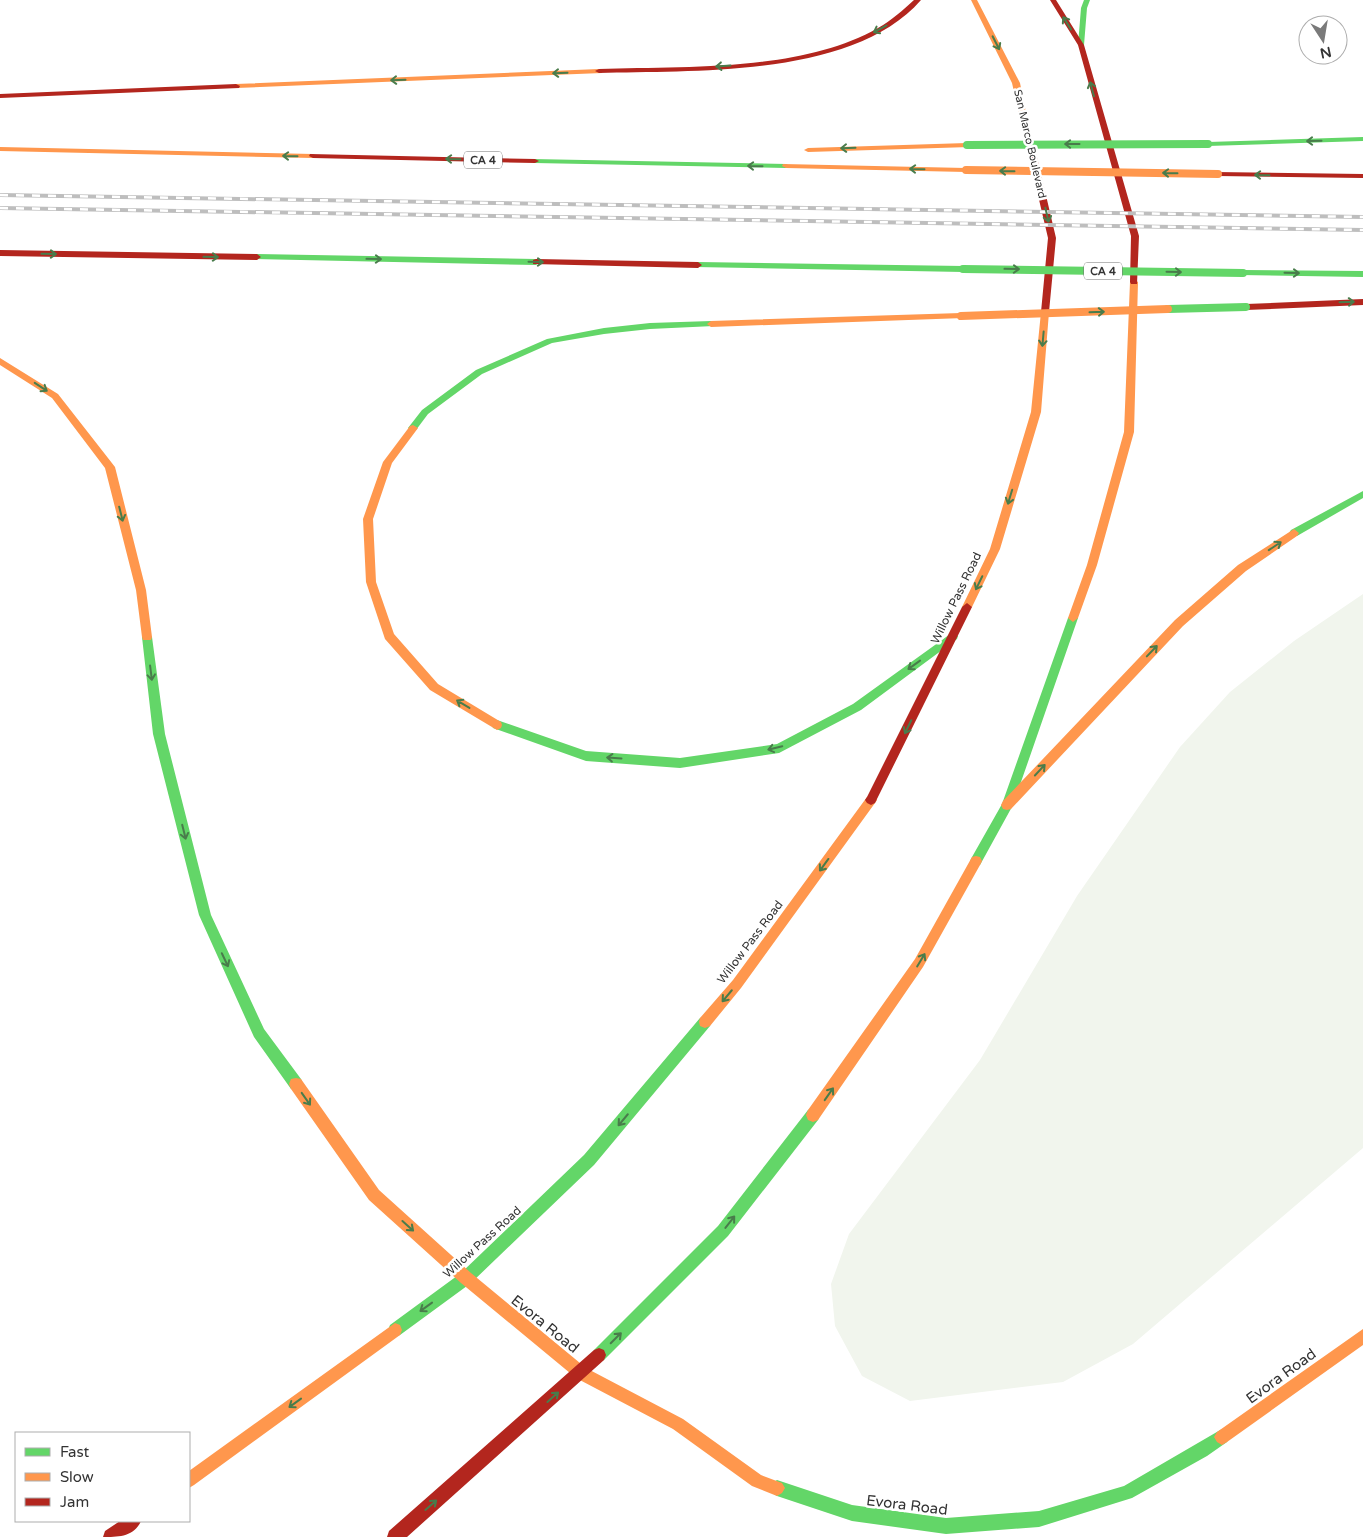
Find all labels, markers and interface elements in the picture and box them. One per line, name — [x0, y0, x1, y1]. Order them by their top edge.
north arrow — [1298, 15, 1348, 65]
one-way arrow — [1061, 16, 1071, 30]
one-way arrow — [872, 24, 887, 34]
one-way arrow — [991, 36, 1001, 51]
text: N — [1318, 43, 1333, 62]
one-way arrow — [715, 61, 731, 71]
one-way arrow — [553, 68, 569, 78]
one-way arrow — [390, 75, 406, 84]
one-way arrow — [1087, 81, 1097, 97]
street label: San Marco Boulevard — [1011, 88, 1049, 200]
one-way arrow — [1307, 136, 1323, 146]
one-way arrow — [1064, 139, 1080, 149]
one-way arrow — [840, 144, 856, 153]
one-way arrow — [282, 151, 298, 161]
road number: CA 4 — [464, 152, 502, 168]
one-way arrow — [445, 154, 461, 164]
one-way arrow — [747, 161, 764, 171]
one-way arrow — [910, 164, 926, 174]
one-way arrow — [999, 166, 1016, 176]
one-way arrow — [1162, 168, 1178, 178]
one-way arrow — [1254, 170, 1270, 180]
one-way arrow — [1043, 207, 1052, 223]
one-way arrow — [40, 249, 56, 259]
one-way arrow — [202, 252, 219, 262]
one-way arrow — [365, 254, 381, 264]
one-way arrow — [528, 257, 544, 267]
road number: CA 4 — [1084, 262, 1122, 280]
one-way arrow — [1003, 265, 1019, 274]
one-way arrow — [1166, 267, 1182, 277]
one-way arrow — [1284, 268, 1300, 278]
one-way arrow — [1339, 298, 1355, 307]
one-way arrow — [1089, 307, 1105, 316]
one-way arrow — [1038, 330, 1048, 346]
one-way arrow — [34, 382, 48, 392]
one-way arrow — [1005, 489, 1015, 505]
one-way arrow — [117, 506, 127, 522]
one-way arrow — [1268, 541, 1282, 551]
street label: Willow Pass Road — [928, 550, 984, 646]
one-way arrow — [973, 575, 983, 590]
one-way arrow — [1145, 645, 1158, 657]
one-way arrow — [907, 660, 921, 670]
one-way arrow — [146, 665, 156, 681]
one-way arrow — [456, 699, 470, 709]
one-way arrow — [903, 719, 912, 734]
one-way arrow — [767, 744, 783, 753]
one-way arrow — [606, 754, 622, 763]
one-way arrow — [1034, 763, 1046, 776]
one-way arrow — [180, 824, 189, 840]
one-way arrow — [819, 858, 829, 872]
street label: Willow Pass Road — [714, 898, 786, 986]
one-way arrow — [220, 952, 230, 967]
one-way arrow — [916, 953, 926, 967]
one-way arrow — [721, 989, 733, 1002]
one-way arrow — [824, 1087, 834, 1101]
one-way arrow — [301, 1092, 312, 1106]
one-way arrow — [617, 1114, 628, 1127]
street label: Willow Pass Road — [440, 1203, 524, 1281]
one-way arrow — [724, 1216, 735, 1229]
one-way arrow — [401, 1220, 414, 1231]
street label: Evora Road — [507, 1291, 583, 1357]
one-way arrow — [419, 1302, 433, 1312]
one-way arrow — [609, 1332, 622, 1344]
street label: Evora Road — [1243, 1345, 1319, 1407]
one-way arrow — [547, 1391, 560, 1403]
one-way arrow — [288, 1398, 302, 1408]
legend — [15, 1432, 190, 1522]
text: Fast — [60, 1443, 90, 1461]
text: Slow — [60, 1468, 94, 1486]
street label: Evora Road — [865, 1491, 949, 1519]
text: Jam — [60, 1493, 89, 1511]
one-way arrow — [425, 1499, 438, 1511]

